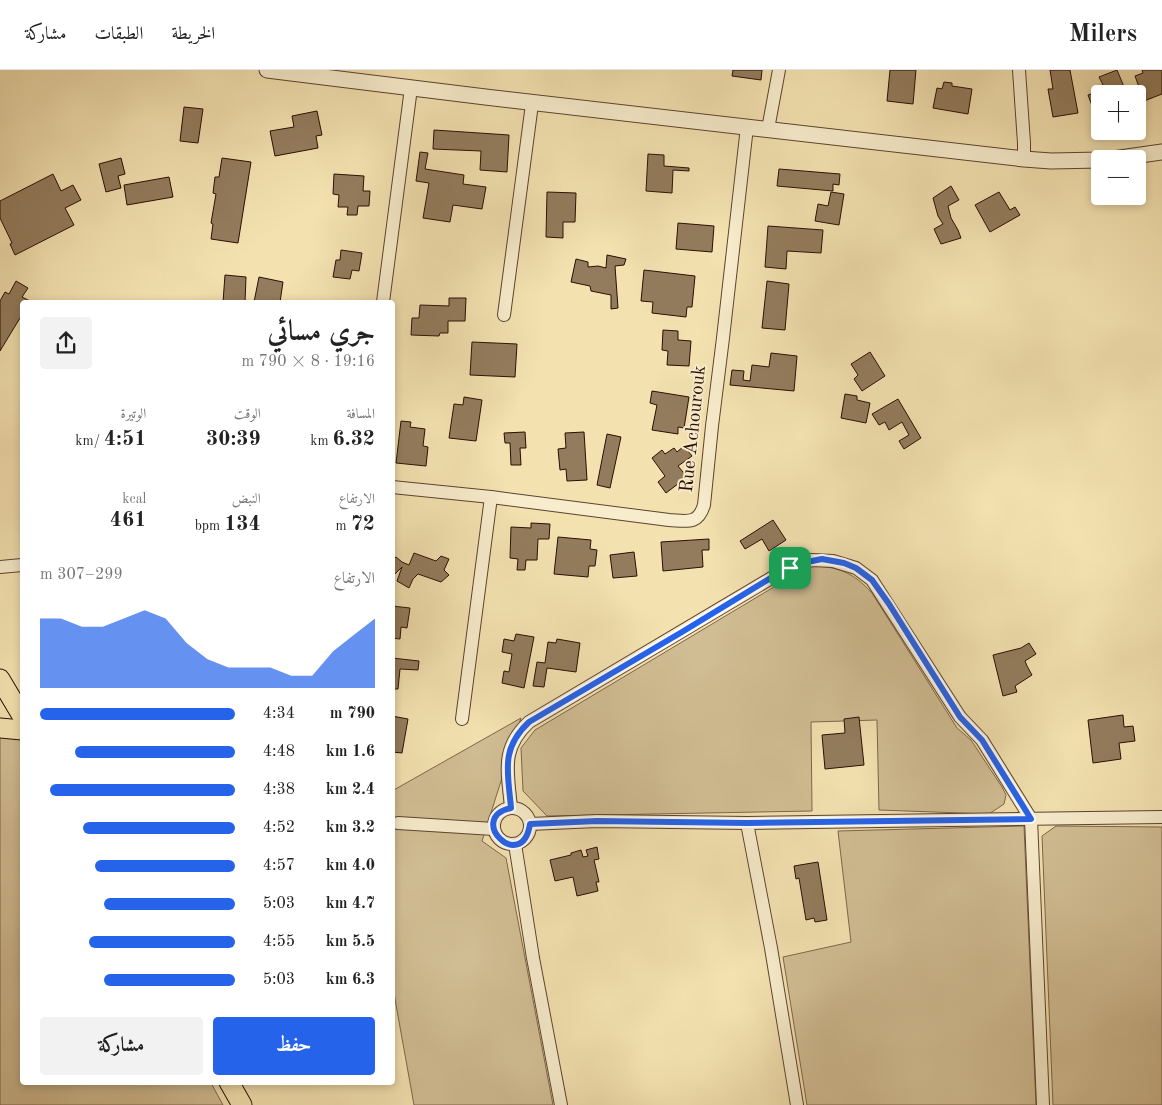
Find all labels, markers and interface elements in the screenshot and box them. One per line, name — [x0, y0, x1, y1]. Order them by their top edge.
text: Milers — [1069, 23, 1137, 47]
text: مشاركة — [25, 25, 66, 43]
text: الطبقات — [94, 25, 143, 43]
text: الخريطة — [171, 25, 215, 43]
map controls — [1091, 85, 1146, 205]
button: + — [1091, 85, 1146, 140]
button: − — [1091, 150, 1146, 205]
button: share — [40, 317, 92, 369]
text: جري مسائي — [267, 319, 375, 347]
text: 19:16 · 8 × 790 m — [242, 354, 375, 370]
street label: Rue Achourouk — [678, 364, 710, 494]
text: الوتيرة — [121, 407, 146, 421]
text: الوقت — [234, 407, 261, 421]
text: المسافة — [346, 407, 375, 421]
text: 4:51 — [104, 429, 146, 450]
text: 30:39 — [206, 429, 261, 450]
text: 6.32 — [333, 429, 375, 450]
text: /km — [75, 434, 104, 448]
text: km — [310, 434, 333, 448]
text: kcal — [122, 492, 146, 506]
text: النبض — [232, 492, 261, 506]
text: الارتفاع — [339, 492, 375, 506]
text: 461 — [110, 510, 146, 531]
text: 134 — [224, 514, 261, 535]
text: 72 — [351, 514, 375, 535]
text: bpm — [195, 519, 224, 533]
text: m — [336, 519, 351, 533]
pin — [769, 547, 811, 589]
icon: arrive — [776, 554, 804, 582]
text: 299–307 m — [40, 567, 123, 583]
text: الارتفاع — [333, 571, 375, 587]
text: 4:34 — [263, 706, 295, 722]
text: 790 m — [330, 706, 375, 722]
text: 4:48 — [263, 744, 295, 760]
text: 1.6 km — [326, 744, 375, 760]
text: 4:38 — [263, 782, 295, 798]
text: 2.4 km — [326, 782, 375, 798]
text: 4:52 — [263, 820, 295, 836]
text: 3.2 km — [326, 820, 375, 836]
text: 4:57 — [263, 858, 295, 874]
text: 4.0 km — [326, 858, 375, 874]
text: 5:03 — [263, 896, 295, 912]
text: 4.7 km — [326, 896, 375, 912]
text: 4:55 — [263, 934, 295, 950]
text: 5.5 km — [326, 934, 375, 950]
text: 5:03 — [263, 972, 295, 988]
text: 6.3 km — [326, 972, 375, 988]
button: مشاركة — [40, 1017, 203, 1075]
button: حفظ — [213, 1017, 375, 1075]

